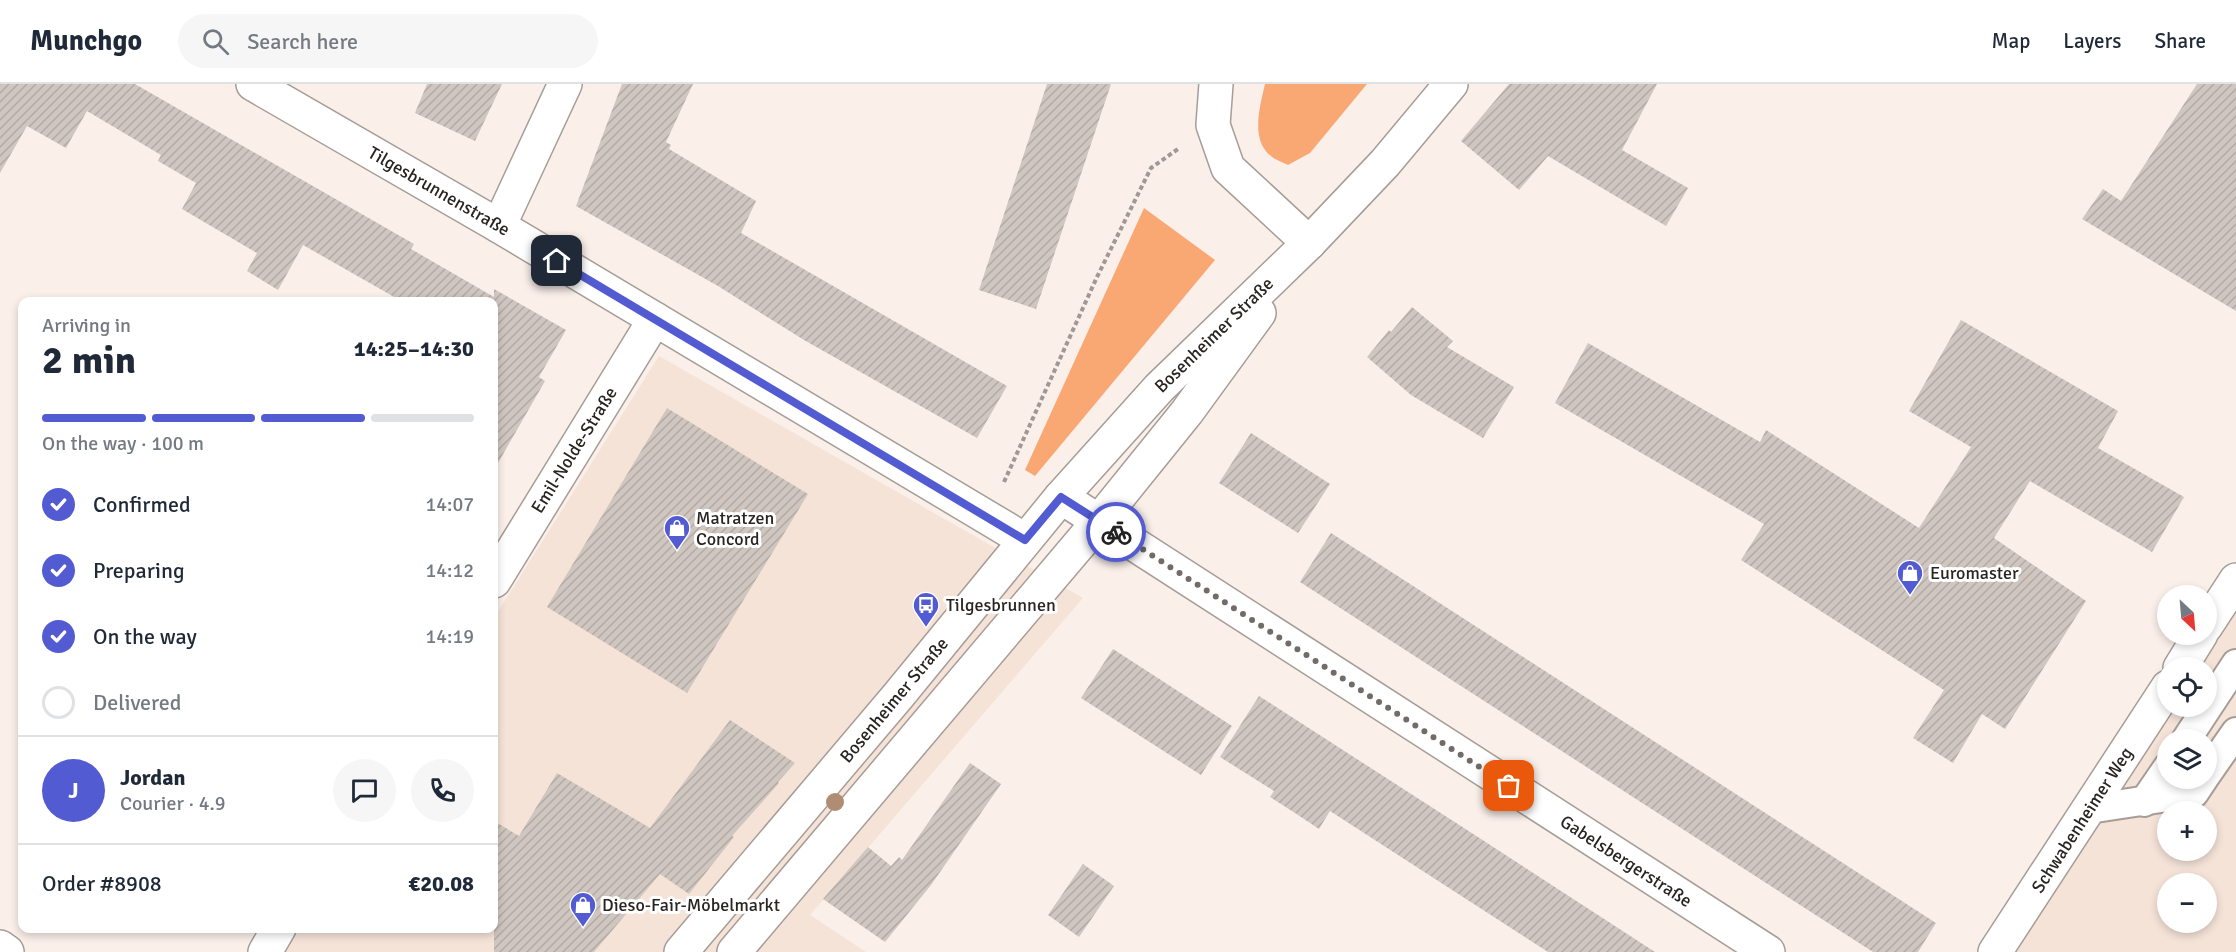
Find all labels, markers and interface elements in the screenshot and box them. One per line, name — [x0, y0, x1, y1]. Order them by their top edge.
search box — [178, 14, 598, 68]
text: Munchgo — [30, 24, 142, 58]
icon: search — [199, 25, 232, 58]
text: Search here — [247, 28, 358, 55]
text: Map — [1992, 28, 2030, 54]
text: Layers — [2063, 28, 2121, 54]
text: Share — [2154, 28, 2206, 54]
street label: Tilgesbrunnenstraße — [364, 142, 514, 240]
pin — [531, 235, 582, 286]
icon: home — [540, 244, 573, 277]
street label: Bosenheimer Straße — [1150, 273, 1278, 397]
text: Arriving in — [42, 313, 131, 338]
text: 14:25–14:30 — [354, 335, 474, 362]
text: 2 min — [42, 336, 136, 384]
street label: Emil-Nolde-Straße — [526, 383, 622, 517]
text: On the way · 100 m — [42, 431, 204, 456]
icon: check — [42, 488, 75, 521]
text: Confirmed — [93, 491, 191, 518]
text: 14:07 — [425, 492, 474, 517]
courier — [1086, 502, 1146, 562]
place label: Matratzen Concord — [696, 507, 774, 550]
shop icon: Matratzen Concord — [662, 513, 692, 551]
icon: bike — [1100, 516, 1133, 549]
icon: check — [42, 554, 75, 587]
text: Preparing — [93, 557, 185, 584]
text: 14:12 — [425, 558, 474, 583]
shop icon: Euromaster — [1895, 558, 1925, 596]
place label: Euromaster — [1930, 562, 2019, 584]
north arrow — [2157, 585, 2217, 645]
map controls — [2157, 585, 2217, 933]
bus stop icon: Tilgesbrunnen — [911, 590, 941, 628]
place label: Tilgesbrunnen — [946, 594, 1056, 616]
icon: check — [42, 620, 75, 653]
text: On the way — [93, 623, 197, 650]
text: 14:19 — [425, 624, 474, 649]
street label: Bosenheimer Straße — [835, 633, 953, 767]
button: locate — [2157, 657, 2217, 717]
text: Delivered — [93, 689, 181, 716]
button: layers — [2157, 729, 2217, 789]
street label: Schwabenheimer Weg — [2027, 743, 2137, 897]
button: chat — [333, 759, 396, 822]
button: phone — [411, 759, 474, 822]
pin — [1483, 760, 1534, 811]
text: Jordan — [120, 764, 186, 791]
icon: bag — [1492, 769, 1525, 802]
text: J — [68, 777, 79, 804]
text: Courier · 4.9 — [120, 791, 226, 816]
button: + — [2157, 801, 2217, 861]
street label: Gabelsbergerstraße — [1556, 810, 1696, 912]
text: Order #8908 — [42, 870, 162, 897]
text: €20.08 — [408, 870, 474, 897]
button: − — [2157, 873, 2217, 933]
shop icon: Dieso-Fair-Möbelmarkt — [568, 890, 598, 928]
place label: Dieso-Fair-Möbelmarkt — [602, 894, 780, 916]

